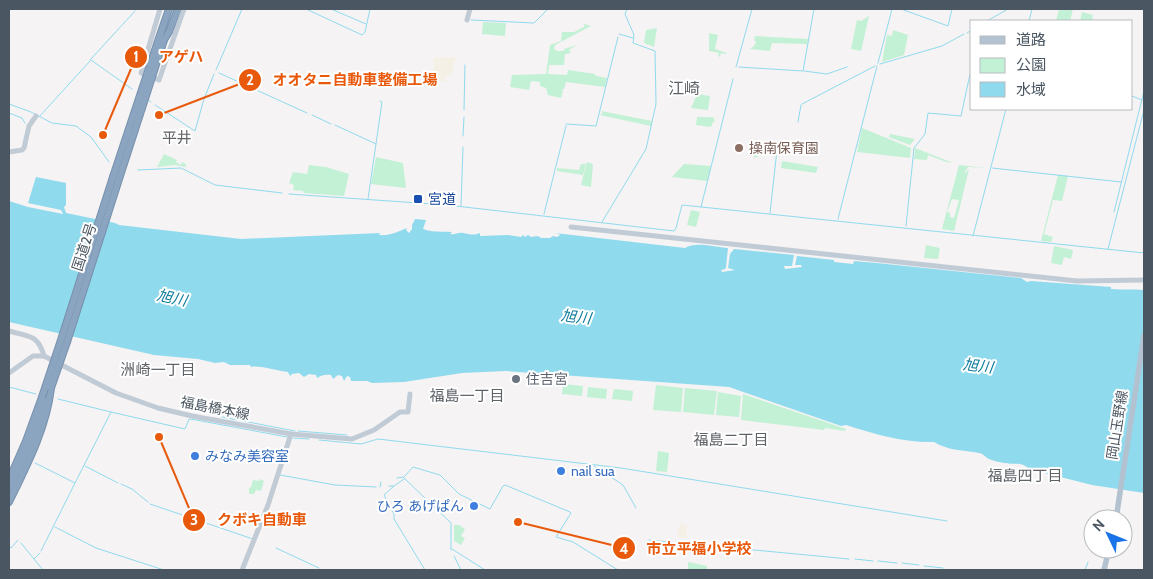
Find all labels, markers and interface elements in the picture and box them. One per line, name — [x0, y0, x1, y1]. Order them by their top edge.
legend — [970, 20, 1133, 110]
text: 道路 — [1016, 31, 1046, 49]
callout: アゲハ — [124, 42, 214, 72]
text: 1 — [133, 48, 139, 66]
text: アゲハ — [159, 48, 203, 66]
text: 公園 — [1016, 56, 1046, 74]
callout: オオタニ自動車整備工場 — [237, 65, 447, 95]
text: 2 — [246, 71, 254, 89]
text: オオタニ自動車整備工場 — [272, 71, 438, 89]
district label: 江崎 — [668, 79, 700, 98]
text: 水域 — [1016, 81, 1046, 99]
district label: 平井 — [162, 129, 192, 147]
place label: 操南保育園 — [749, 139, 819, 157]
marker: 操南保育園 — [733, 142, 745, 154]
place label: 宮道 — [428, 190, 456, 208]
marker: 宮道 — [412, 193, 424, 205]
street label: 国道2号 — [68, 221, 100, 273]
water label: 旭川 — [155, 286, 190, 310]
water label: 旭川 — [560, 306, 594, 328]
water label: 旭川 — [962, 355, 996, 377]
district label: 洲崎一丁目 — [120, 361, 196, 379]
place label: 住吉宮 — [526, 370, 568, 388]
marker: 住吉宮 — [510, 373, 522, 385]
district label: 福島一丁目 — [429, 387, 505, 405]
street label: 岡山玉野線 — [1103, 389, 1131, 461]
street label: 福島橋本線 — [179, 392, 251, 424]
district label: 福島二丁目 — [693, 431, 769, 449]
place label: みなみ美容室 — [205, 447, 289, 465]
marker: みなみ美容室 — [189, 450, 201, 462]
place label: nail sua — [571, 462, 615, 480]
marker: nail sua — [555, 465, 567, 477]
district label: 福島四丁目 — [987, 467, 1063, 485]
place label: ひろ あげぱん — [377, 497, 464, 515]
marker: ひろ あげぱん — [468, 500, 480, 512]
callout: クボキ自動車 — [182, 505, 317, 535]
north arrow — [1083, 509, 1133, 559]
text: 3 — [190, 511, 198, 529]
text: クボキ自動車 — [217, 511, 307, 529]
text: N — [1089, 515, 1108, 535]
callout: 市立平福小学校 — [612, 533, 762, 563]
text: 4 — [619, 540, 629, 558]
text: 市立平福小学校 — [646, 540, 752, 558]

